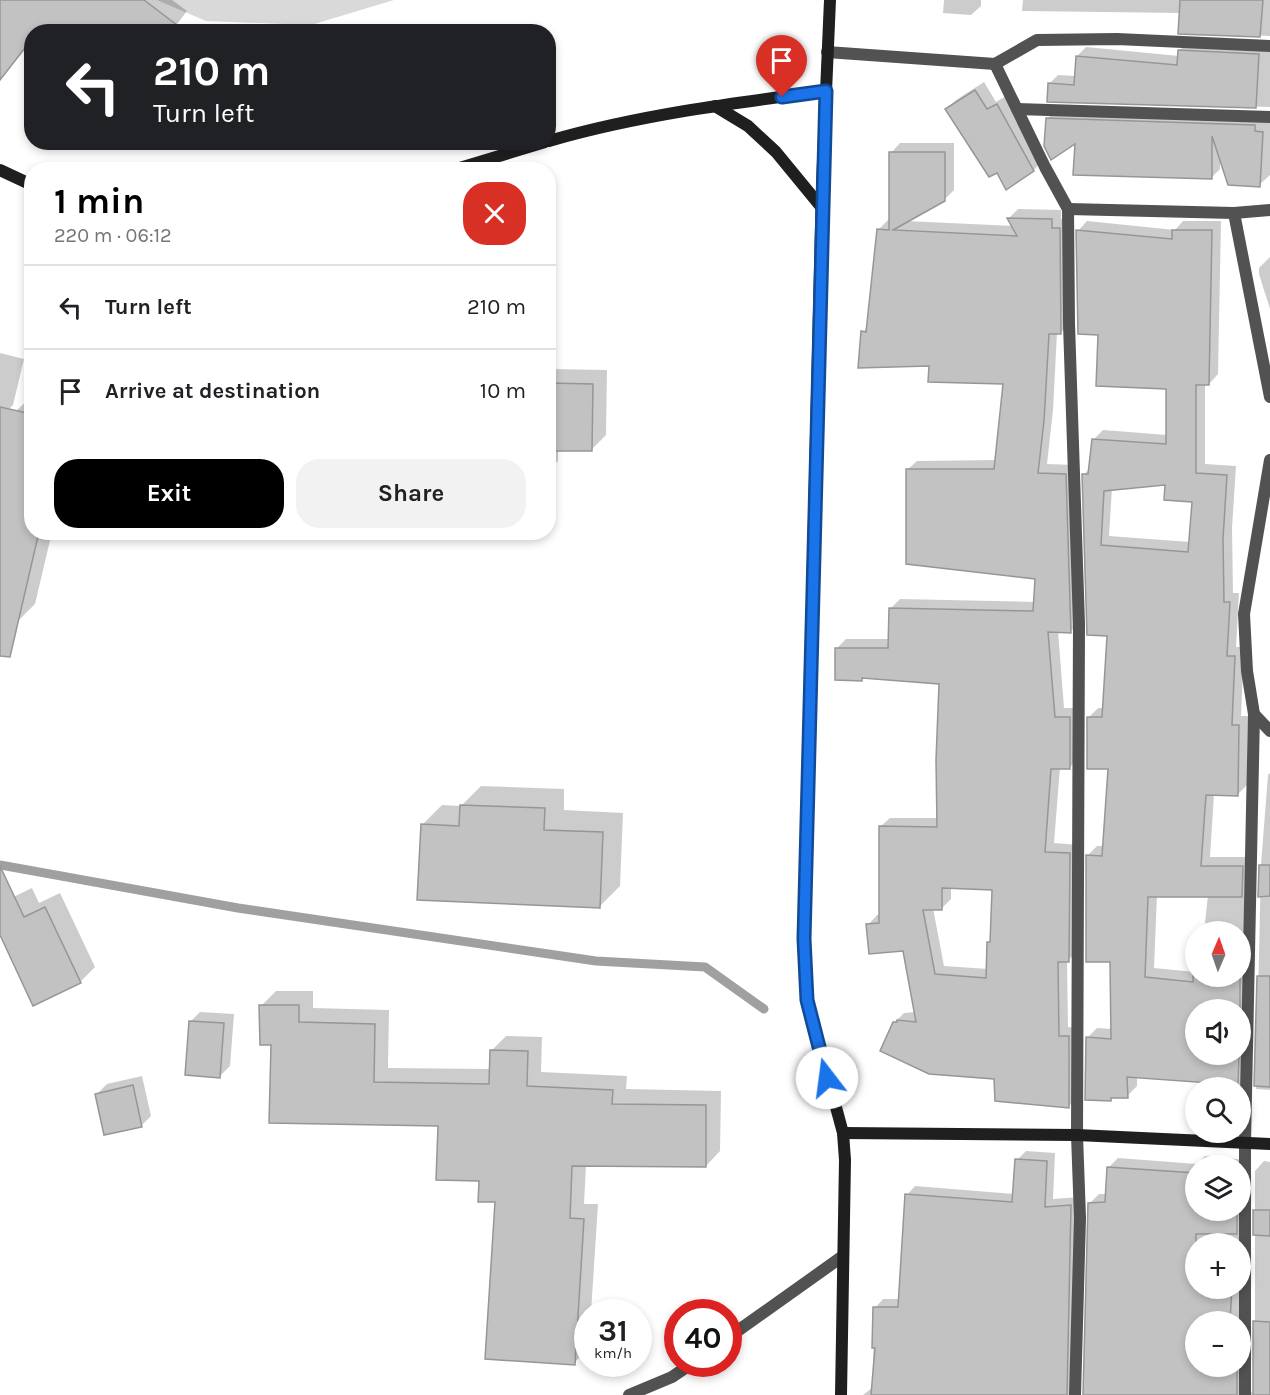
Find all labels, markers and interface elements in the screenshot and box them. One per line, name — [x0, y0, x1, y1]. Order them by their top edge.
pin — [756, 35, 807, 97]
icon: arrive — [765, 44, 798, 77]
text: 210 m — [153, 46, 270, 96]
icon: left — [54, 48, 132, 126]
text: Turn left — [153, 97, 254, 129]
text: 1 min — [54, 180, 144, 222]
button: close — [463, 182, 526, 245]
text: 220 m · 06:12 — [54, 224, 172, 247]
icon: left — [54, 291, 87, 324]
text: Turn left — [105, 294, 192, 320]
text: 210 m — [467, 294, 526, 320]
icon: arrive — [54, 375, 87, 408]
text: Arrive at destination — [105, 378, 320, 404]
text: 10 m — [480, 378, 526, 404]
button: Exit — [54, 459, 284, 528]
button: Share — [296, 459, 526, 528]
north arrow — [1185, 921, 1251, 987]
map controls — [1185, 921, 1251, 1377]
button: sound — [1185, 999, 1251, 1065]
position arrow — [795, 1046, 859, 1110]
button: search — [1185, 1077, 1251, 1143]
button: layers — [1185, 1155, 1251, 1221]
button: + — [1185, 1233, 1251, 1299]
speed limit sign: 40 — [664, 1299, 742, 1377]
button: − — [1185, 1311, 1251, 1377]
text: 31 — [598, 1313, 628, 1349]
text: km/h — [594, 1344, 632, 1362]

